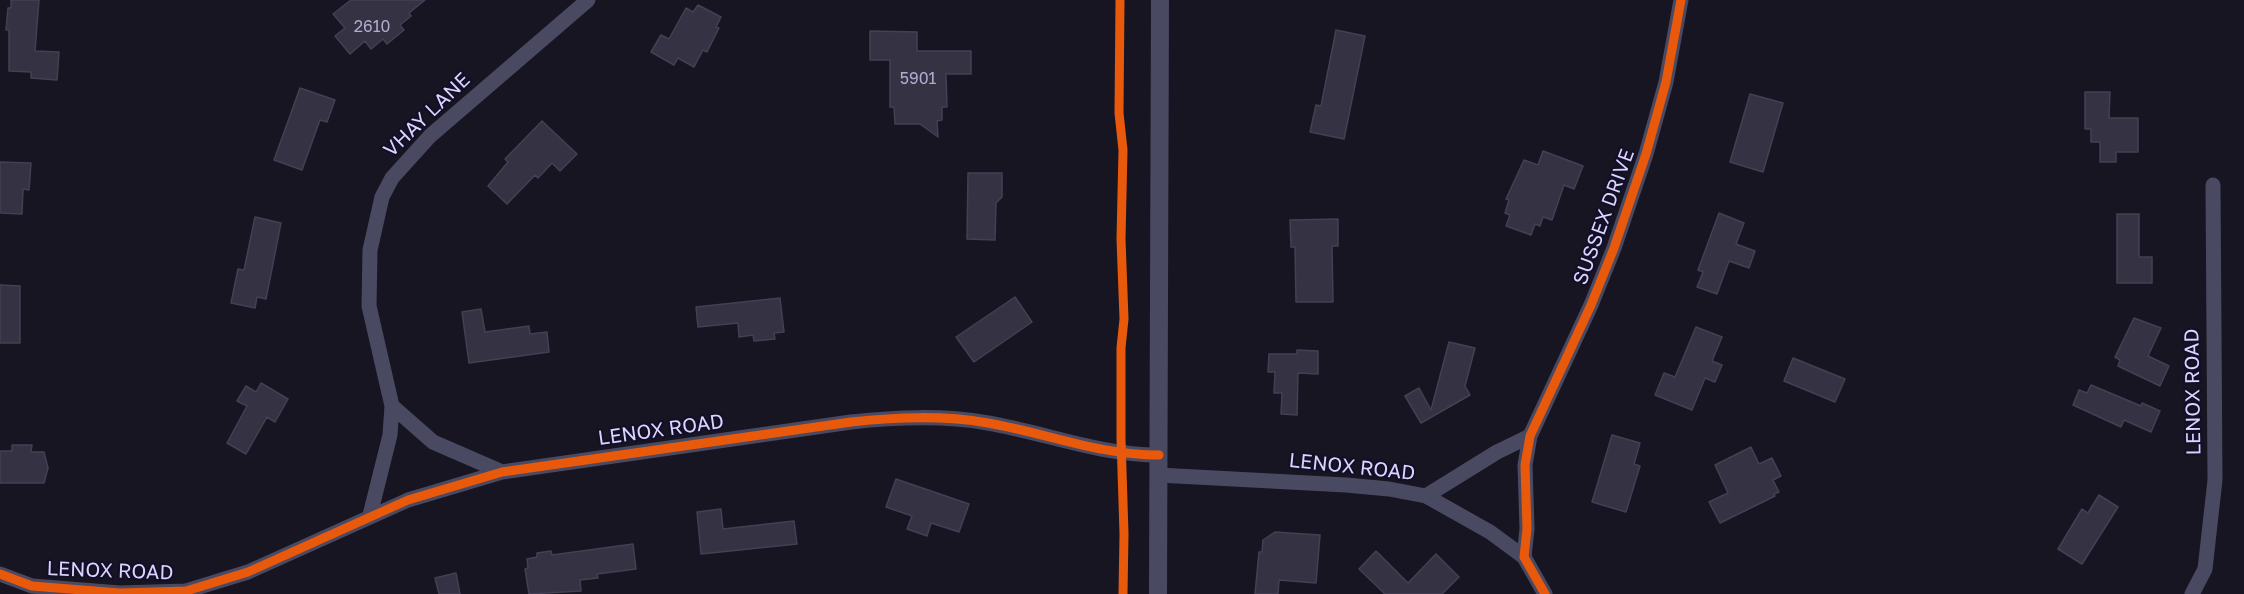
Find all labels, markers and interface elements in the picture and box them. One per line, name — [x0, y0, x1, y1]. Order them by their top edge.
house number: 2610 — [354, 17, 390, 37]
street label: VHAY LANE — [379, 68, 475, 162]
house number: 5901 — [900, 69, 936, 89]
street label: SUSSEX DRIVE — [1568, 146, 1640, 288]
street label: LENOX ROAD — [2180, 328, 2206, 456]
street label: LENOX ROAD — [597, 409, 725, 451]
street label: LENOX ROAD — [1288, 448, 1416, 486]
street label: LENOX ROAD — [46, 557, 174, 585]

